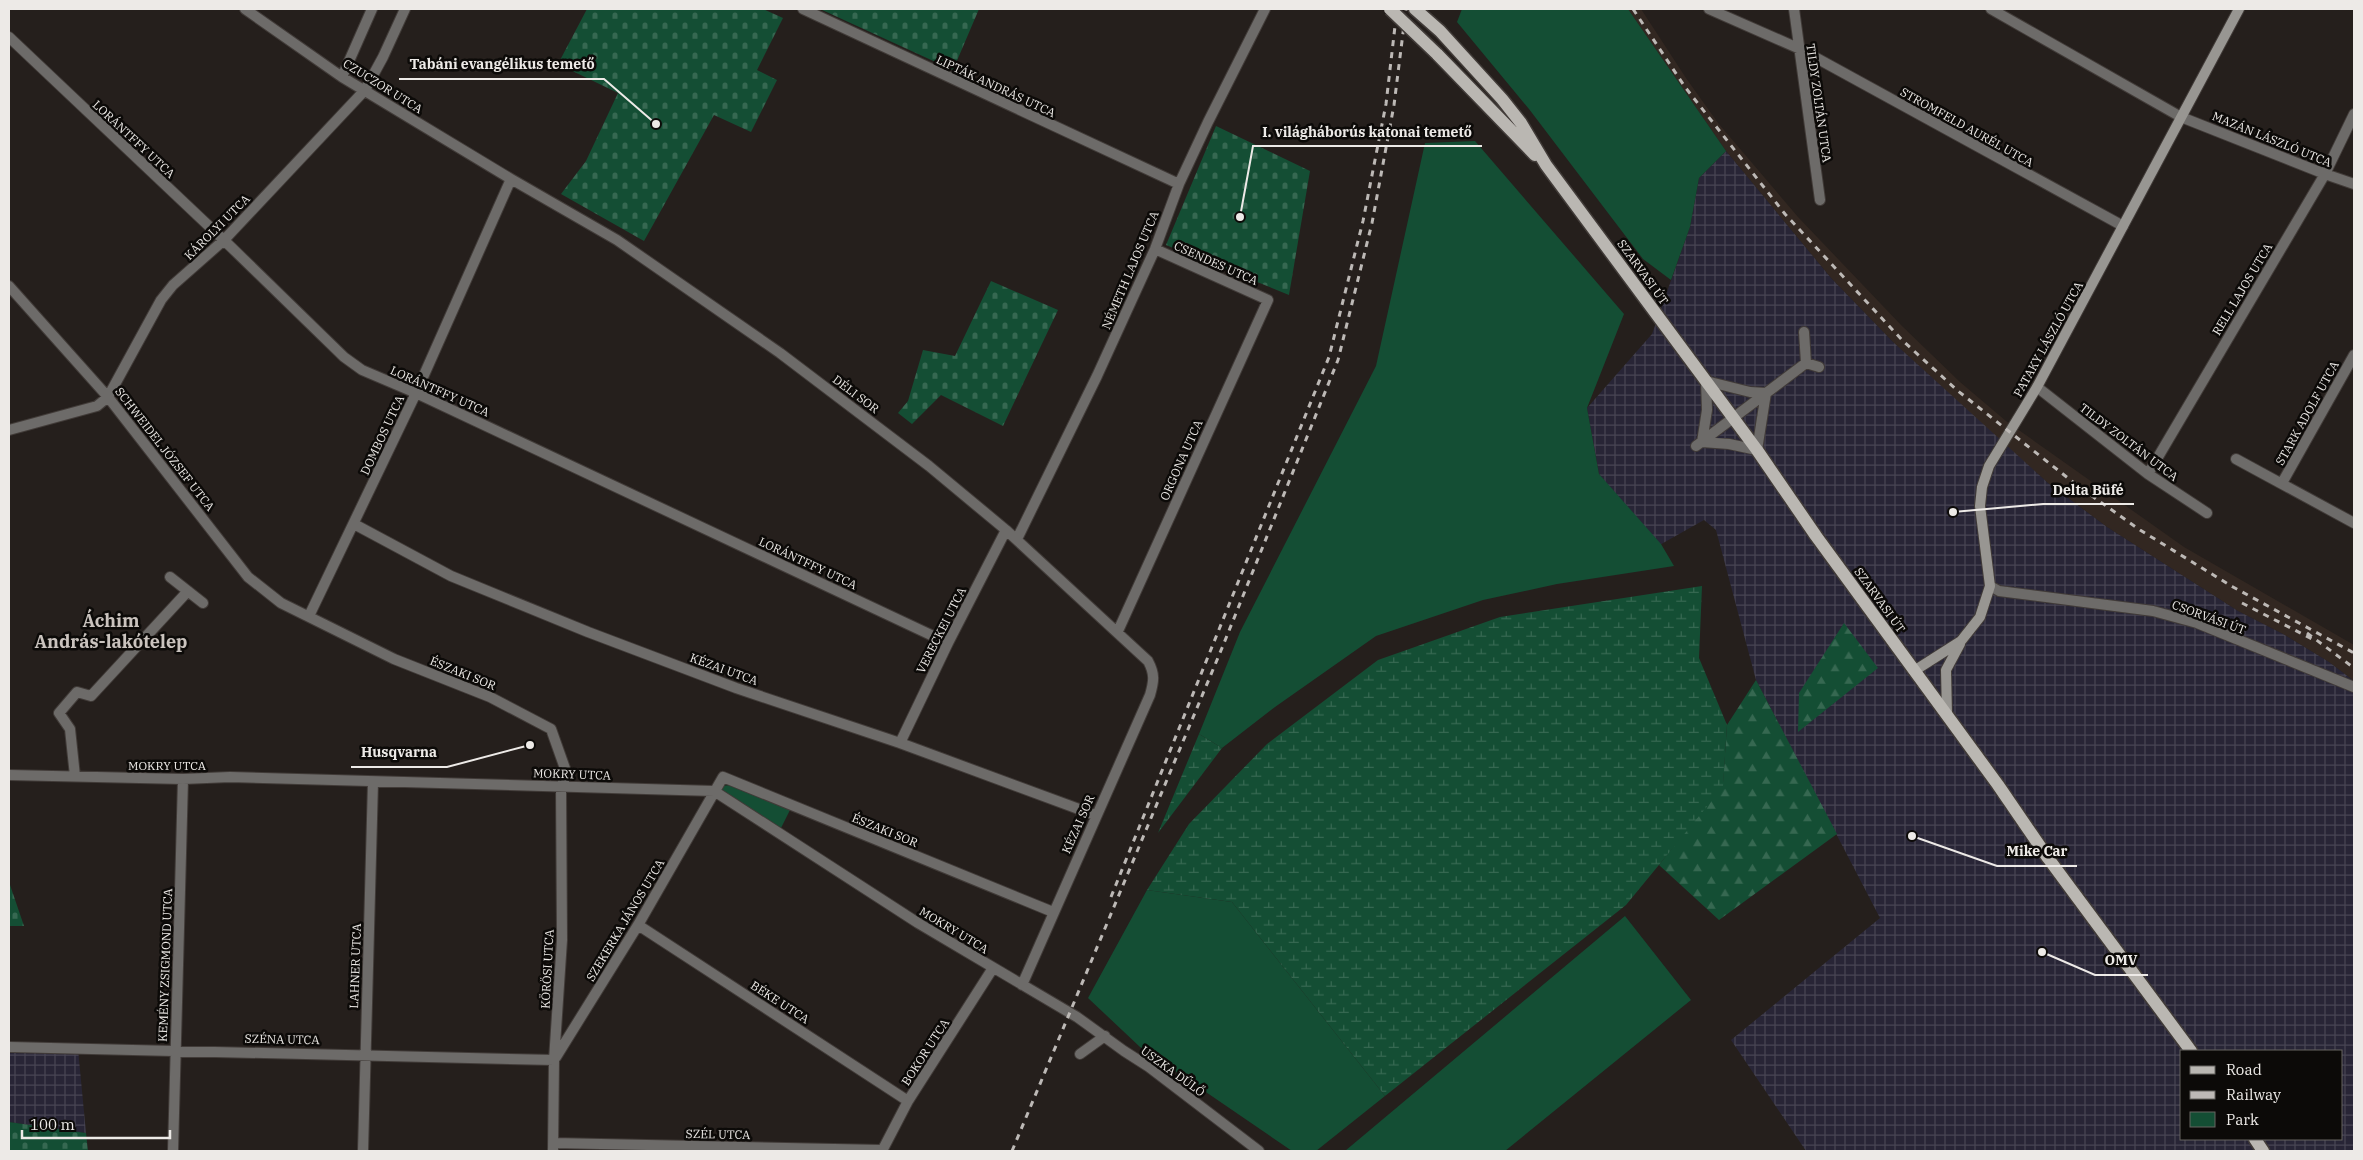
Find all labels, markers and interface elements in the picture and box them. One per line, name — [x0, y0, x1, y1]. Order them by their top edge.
street label: TILDY ZOLTÁN UTCA — [1803, 43, 1835, 164]
callout: Tabáni evangélikus temető — [399, 50, 604, 79]
street label: LIPTÁK ANDRÁS UTCA — [934, 52, 1059, 121]
text: Tabáni evangélikus temető — [409, 55, 595, 73]
street label: CZUCZOR UTCA — [340, 56, 426, 117]
street label: STROMFELD AURÉL UTCA — [1898, 84, 2037, 170]
street label: LORÁNTFFY UTCA — [90, 97, 179, 181]
street label: MAZÁN LÁSZLÓ UTCA — [2210, 108, 2335, 170]
callout: I. világháborús katonai temető — [1253, 117, 1482, 146]
text: I. világháborús katonai temető — [1262, 123, 1472, 141]
street label: KÁROLYI UTCA — [181, 191, 253, 263]
street label: NÉMETH LAJOS UTCA — [1098, 208, 1162, 331]
street label: SZARVASI ÚT — [1614, 236, 1672, 308]
street label: CSENDES UTCA — [1172, 238, 1261, 289]
street label: RELL LAJOS UTCA — [2209, 240, 2276, 338]
street label: PATAKY LÁSZLÓ UTCA — [2010, 278, 2086, 399]
street label: STARK ADOLF UTCA — [2272, 358, 2342, 468]
street label: LORÁNTFFY UTCA — [388, 362, 493, 420]
street label: DÉLI SOR — [830, 372, 882, 416]
street label: SCHWEIDEL JÓZSEF UTCA — [112, 384, 218, 514]
street label: DOMBOS UTCA — [357, 392, 407, 477]
street label: TILDY ZOLTÁN UTCA — [2077, 400, 2182, 485]
street label: ORGONA UTCA — [1157, 417, 1206, 503]
callout: Delta Büfé — [2043, 475, 2134, 504]
text: Delta Büfé — [2052, 481, 2124, 499]
street label: LORÁNTFFY UTCA — [756, 534, 860, 593]
street label: SZARVASI ÚT — [1851, 564, 1909, 636]
street label: VERECKEI UTCA — [913, 584, 970, 676]
street label: CSORVÁSI ÚT — [2170, 597, 2248, 637]
district label: Áchim András-lakótelep — [34, 608, 188, 653]
street label: KÉZAI UTCA — [688, 650, 761, 689]
street label: ÉSZAKI SOR — [428, 653, 498, 693]
callout: Husqvarna — [351, 738, 447, 767]
text: Husqvarna — [361, 743, 437, 761]
street label: MOKRY UTCA — [128, 758, 207, 773]
street label: MOKRY UTCA — [533, 765, 612, 783]
street label: KÉZAI SOR — [1058, 792, 1098, 856]
street label: ÉSZAKI SOR — [850, 810, 920, 850]
callout: Mike Car — [1997, 837, 2077, 866]
text: Mike Car — [2007, 842, 2068, 860]
street label: SZEKERKA JÁNOS UTCA — [583, 856, 668, 984]
street label: KEMÉNY ZSIGMOND UTCA — [155, 887, 175, 1042]
street label: MOKRY UTCA — [917, 903, 992, 957]
street label: LAHNER UTCA — [346, 922, 364, 1009]
street label: KÖRÖSI UTCA — [537, 928, 557, 1009]
callout: OMV — [2095, 946, 2148, 975]
text: OMV — [2105, 951, 2138, 969]
street label: BÉKE UTCA — [748, 977, 813, 1027]
street label: BOKOR UTCA — [898, 1015, 953, 1088]
street label: SZÉNA UTCA — [244, 1031, 320, 1047]
street label: USZKA DŰLŐ — [1138, 1043, 1208, 1099]
legend — [2180, 1050, 2343, 1140]
text: Road — [2226, 1060, 2262, 1079]
text: Railway — [2226, 1085, 2281, 1104]
scale bar — [22, 1108, 170, 1140]
text: Park — [2226, 1110, 2259, 1129]
text: 100 m — [30, 1115, 75, 1134]
street label: SZÉL UTCA — [686, 1126, 751, 1142]

